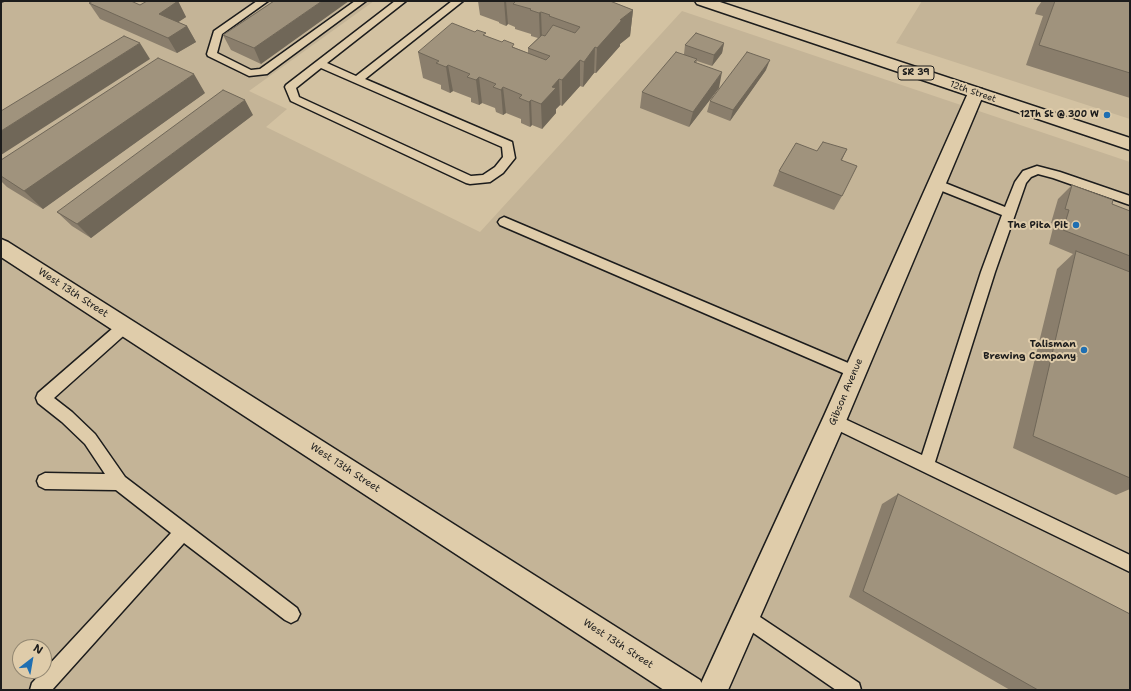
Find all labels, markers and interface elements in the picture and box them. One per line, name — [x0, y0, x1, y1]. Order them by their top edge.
road number: SR 39 — [898, 66, 934, 80]
street label: 12th Street — [948, 79, 998, 105]
place label: 12Th St @ 300 W — [1020, 110, 1099, 120]
marker: 12Th St @ 300 W — [1102, 110, 1112, 120]
place label: The Pita Pit — [1007, 219, 1068, 231]
marker: The Pita Pit — [1071, 220, 1081, 230]
street label: West 13th Street — [36, 266, 110, 320]
place label: Talisman Brewing Company — [983, 338, 1076, 362]
marker: Talisman Brewing Company — [1079, 345, 1089, 355]
street label: Gibson Avenue — [826, 357, 866, 427]
street label: West 13th Street — [308, 441, 382, 495]
street label: West 13th Street — [581, 617, 655, 671]
north arrow — [12, 639, 52, 679]
text: N — [30, 640, 46, 658]

